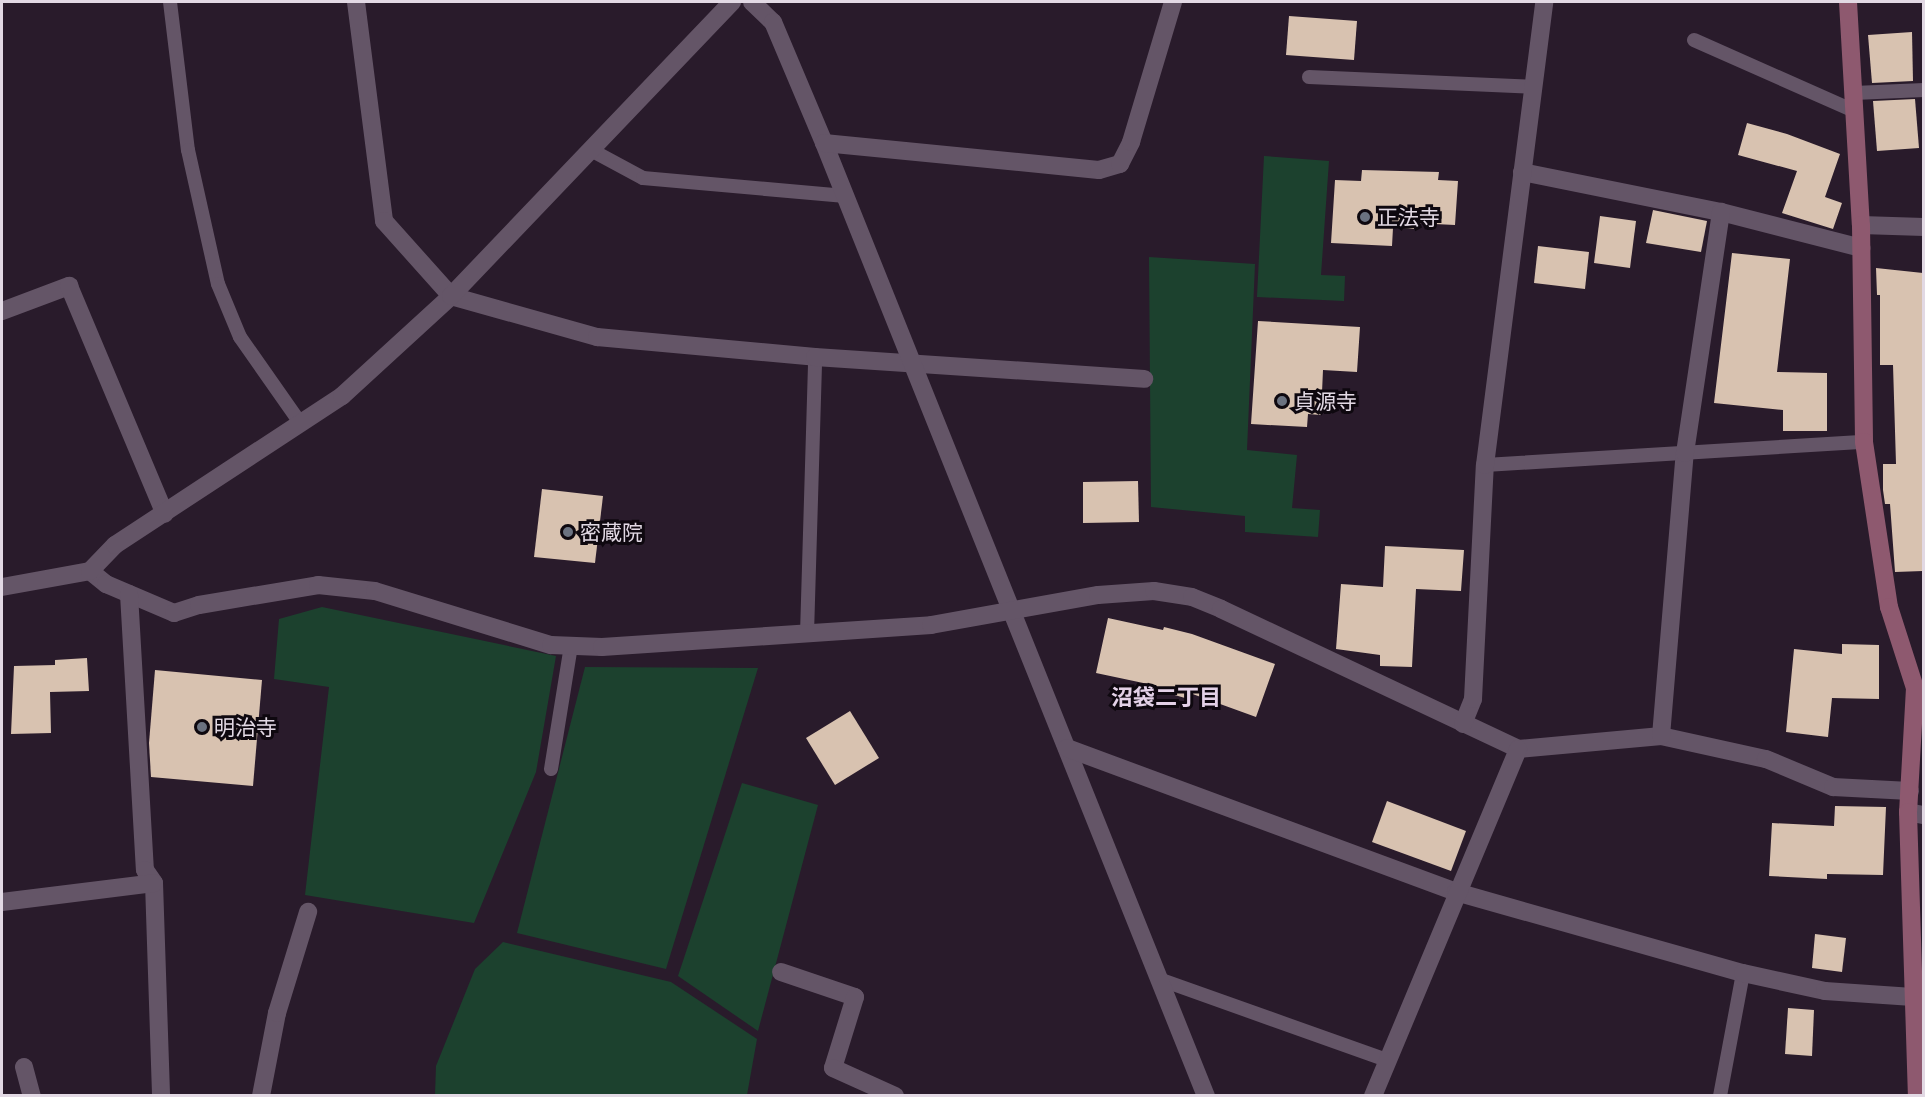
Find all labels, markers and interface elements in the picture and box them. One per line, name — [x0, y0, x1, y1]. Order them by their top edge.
place label: 正法寺 — [1377, 204, 1440, 230]
marker: 正法寺 — [1358, 210, 1372, 224]
place label: 貞源寺 — [1294, 388, 1357, 414]
marker: 貞源寺 — [1275, 394, 1289, 408]
place label: 密蔵院 — [580, 519, 643, 545]
marker: 密蔵院 — [561, 525, 575, 539]
district label: 沼袋二丁目 — [1111, 685, 1221, 711]
place label: 明治寺 — [214, 714, 277, 740]
marker: 明治寺 — [195, 720, 209, 734]

